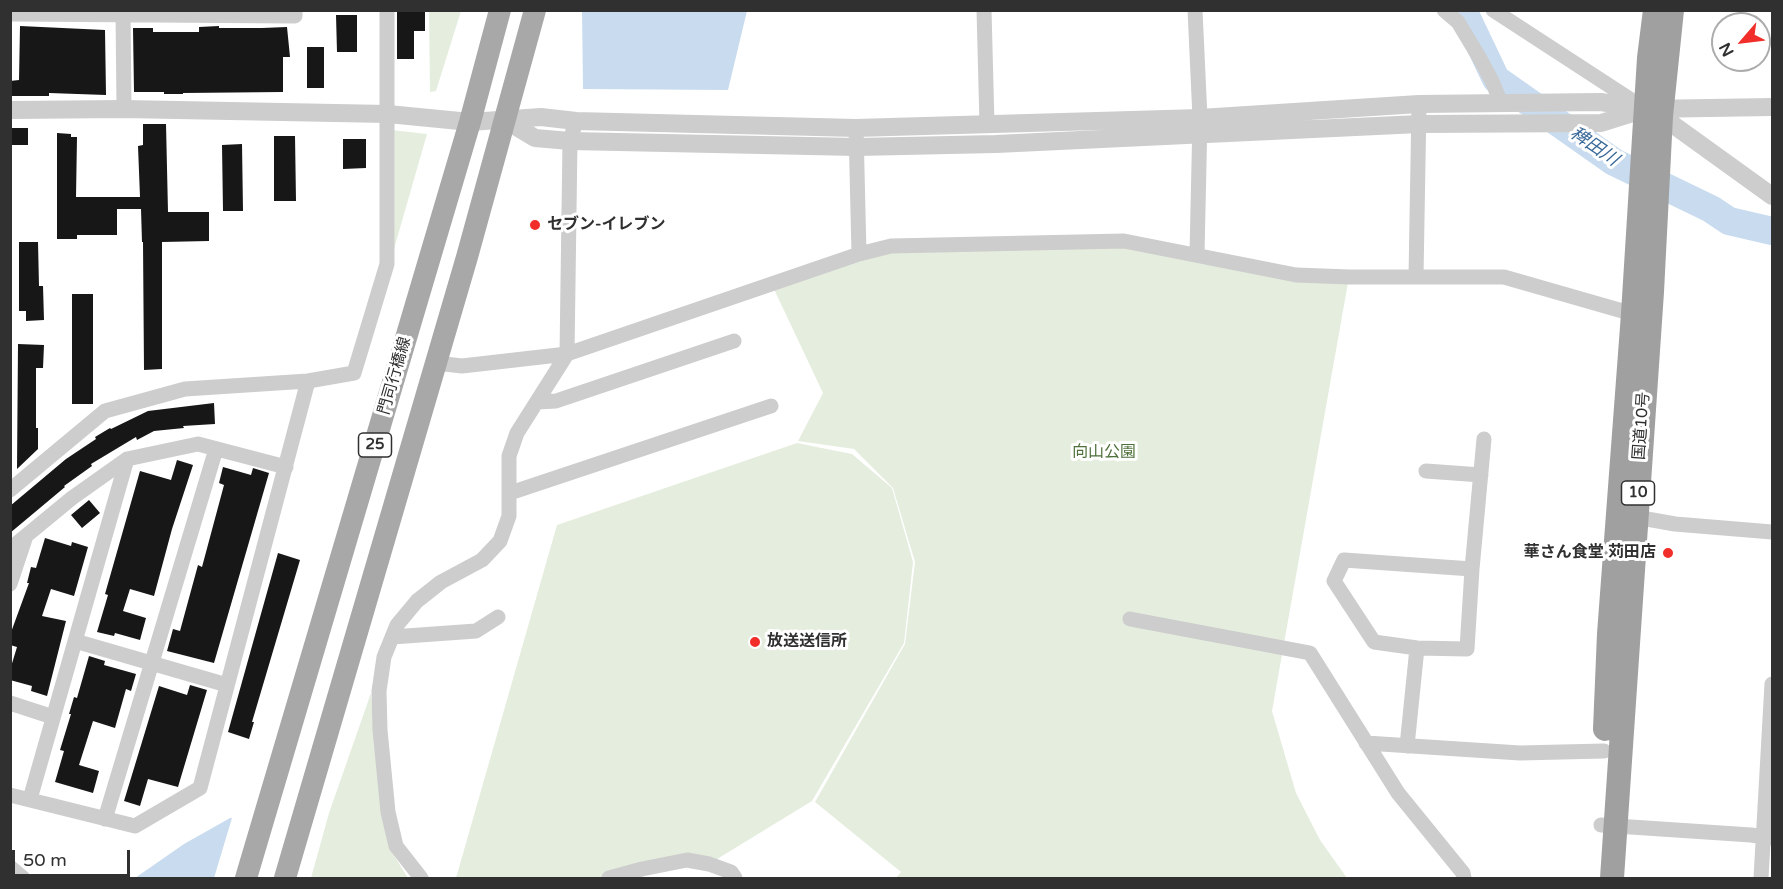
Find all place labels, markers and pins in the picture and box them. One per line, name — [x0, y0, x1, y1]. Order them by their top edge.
place label: セブン-イレブン — [547, 215, 666, 235]
marker: セブン-イレブン — [528, 218, 542, 232]
place label: 華さん食堂 苅田店 — [1524, 543, 1656, 563]
marker: 華さん食堂 苅田店 — [1661, 546, 1675, 560]
place label: 放送送信所 — [767, 632, 847, 652]
marker: 放送送信所 — [748, 635, 762, 649]

